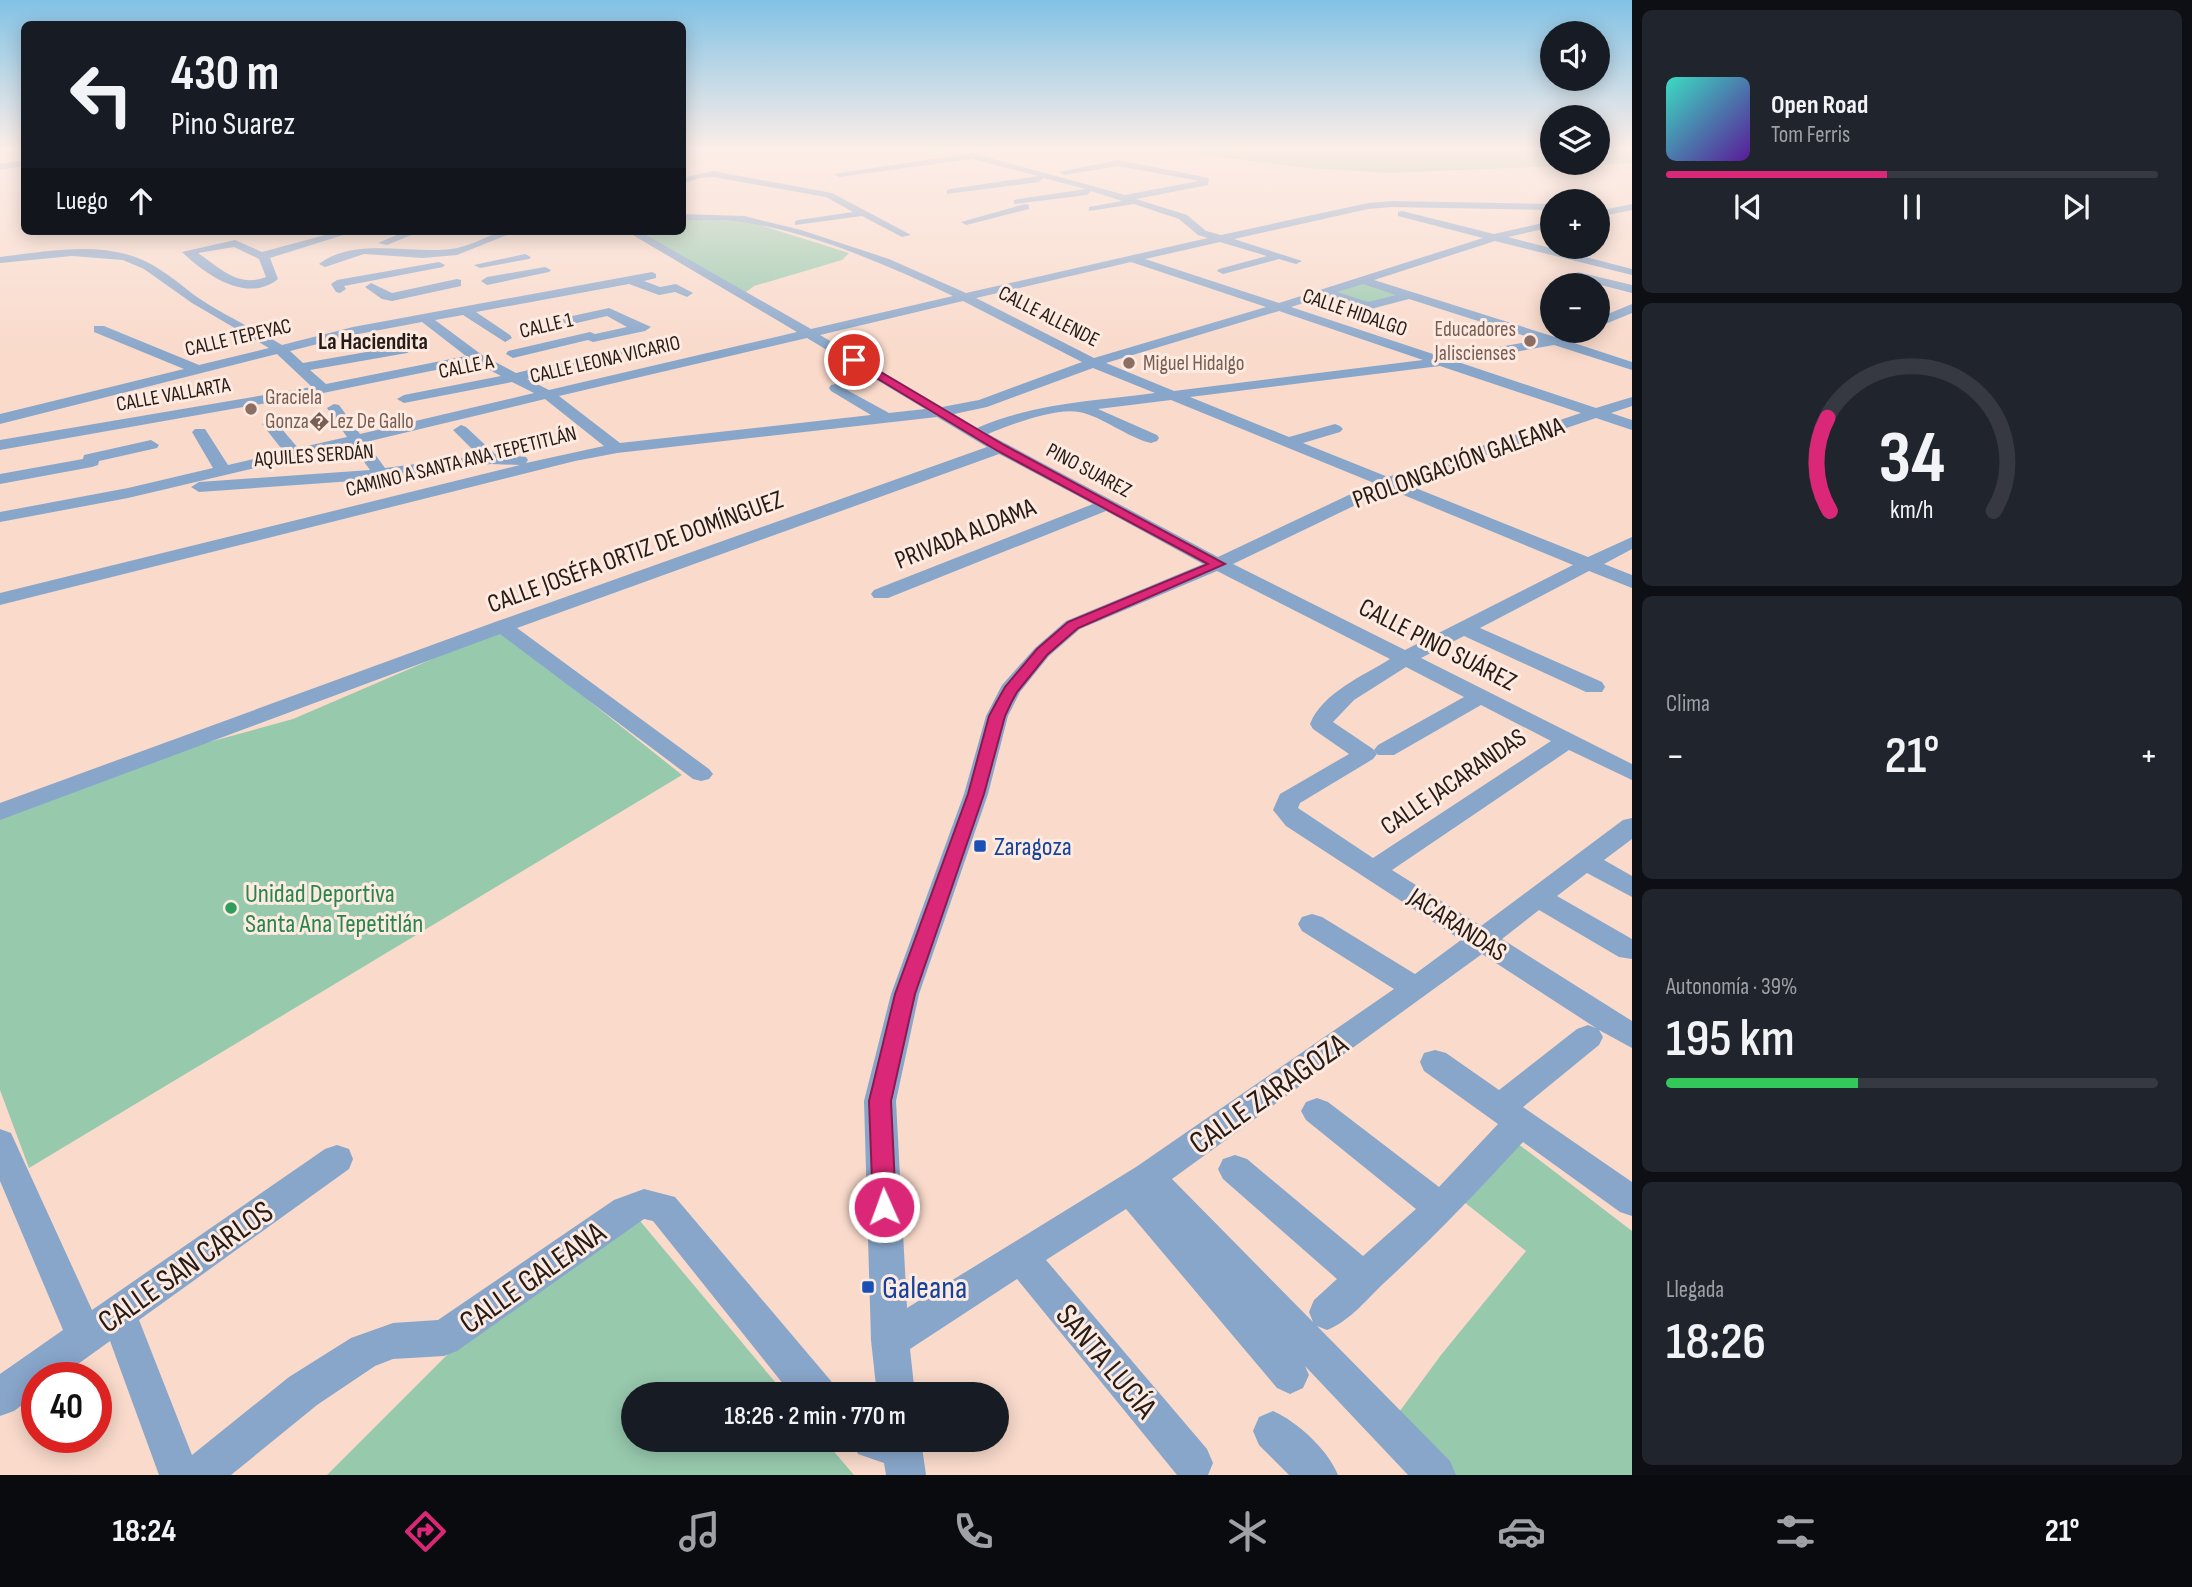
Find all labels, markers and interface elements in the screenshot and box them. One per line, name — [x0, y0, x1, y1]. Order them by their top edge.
map controls — [1540, 21, 1610, 343]
button: sound — [1540, 21, 1610, 91]
text: 430 m — [171, 45, 279, 104]
icon: left — [56, 49, 147, 140]
text: Open Road — [1771, 90, 1868, 121]
text: Pino Suarez — [171, 105, 295, 144]
button: layers — [1540, 105, 1610, 175]
text: Tom Ferris — [1771, 121, 1850, 149]
icon: ahead — [122, 182, 160, 220]
text: Luego — [56, 186, 108, 217]
icon: previous — [1729, 188, 1767, 226]
icon: pause — [1893, 188, 1931, 226]
icon: next — [2057, 188, 2095, 226]
button: + — [1540, 189, 1610, 259]
button: − — [1540, 273, 1610, 343]
street label: CALLE ALLENDE — [994, 280, 1103, 352]
street label: CALLE HIDALGO — [1299, 283, 1410, 342]
street label: CALLE 1 — [517, 307, 576, 344]
street label: CALLE TEPEYAC — [183, 313, 294, 362]
place label: Educadores Jaliscienses — [1434, 317, 1516, 366]
district label: La Haciendita — [318, 328, 428, 356]
street label: CALLE LEONA VICARIO — [528, 330, 683, 389]
pin — [824, 330, 884, 390]
marker: Educadores Jaliscienses — [1522, 333, 1538, 349]
icon: arrive — [835, 341, 873, 379]
street label: CALLE A — [436, 349, 497, 384]
place label: Miguel Hidalgo — [1143, 351, 1245, 376]
marker: Miguel Hidalgo — [1121, 355, 1137, 371]
street label: CALLE VALLARTA — [114, 372, 233, 417]
place label: Graciela Gonza�Lez De Gallo — [265, 385, 414, 434]
marker: Graciela Gonza�Lez De Gallo — [243, 401, 259, 417]
street label: PROLONGACIÓN GALEANA — [1349, 410, 1569, 516]
text: 34 — [1879, 415, 1945, 503]
street label: CAMINO A SANTA ANA TEPETITLÁN — [343, 421, 579, 502]
street label: PINO SUAREZ — [1042, 438, 1136, 503]
street label: AQUILES SERDÁN — [252, 439, 375, 472]
street label: CALLE JOSÉFA ORTIZ DE DOMÍNGUEZ — [483, 484, 788, 620]
street label: PRIVADA ALDAMA — [891, 492, 1041, 577]
text: km/h — [1890, 494, 1934, 525]
street label: CALLE PINO SUÁREZ — [1353, 592, 1521, 698]
text: Clima — [1666, 690, 1710, 718]
street label: CALLE JACARANDAS — [1375, 722, 1532, 842]
text: 21° — [1885, 725, 1939, 788]
text: − — [1666, 734, 1685, 779]
text: + — [2139, 734, 2158, 779]
place label: Zaragoza — [994, 832, 1072, 863]
marker: Zaragoza — [972, 838, 988, 854]
place label: Unidad Deportiva Santa Ana Tepetitlán — [245, 879, 423, 940]
street label: JACARANDAS — [1401, 882, 1512, 968]
marker: Unidad Deportiva Santa Ana Tepetitlán — [223, 900, 239, 916]
text: Autonomía · 39% — [1666, 973, 1798, 1001]
text: 195 km — [1666, 1008, 1795, 1071]
street label: CALLE ZARAGOZA — [1182, 1025, 1356, 1163]
position arrow — [847, 1170, 921, 1244]
street label: CALLE SAN CARLOS — [91, 1193, 281, 1342]
street label: CALLE GALEANA — [452, 1214, 614, 1343]
place label: Galeana — [882, 1269, 967, 1308]
text: Llegada — [1666, 1276, 1724, 1304]
marker: Galeana — [860, 1279, 876, 1295]
street label: SANTA LUCÍA — [1047, 1297, 1165, 1427]
text: 18:26 — [1666, 1311, 1766, 1374]
speed limit sign: 40 — [21, 1362, 112, 1453]
text: 18:26 · 2 min · 770 m — [724, 1401, 906, 1432]
icon: directions — [401, 1507, 450, 1556]
icon: music — [675, 1507, 724, 1556]
icon: phone — [949, 1507, 998, 1556]
icon: climate — [1223, 1507, 1272, 1556]
icon: car — [1497, 1507, 1546, 1556]
icon: filters — [1771, 1507, 1820, 1556]
text: 18:24 — [112, 1512, 176, 1551]
text: 21° — [2045, 1512, 2079, 1551]

